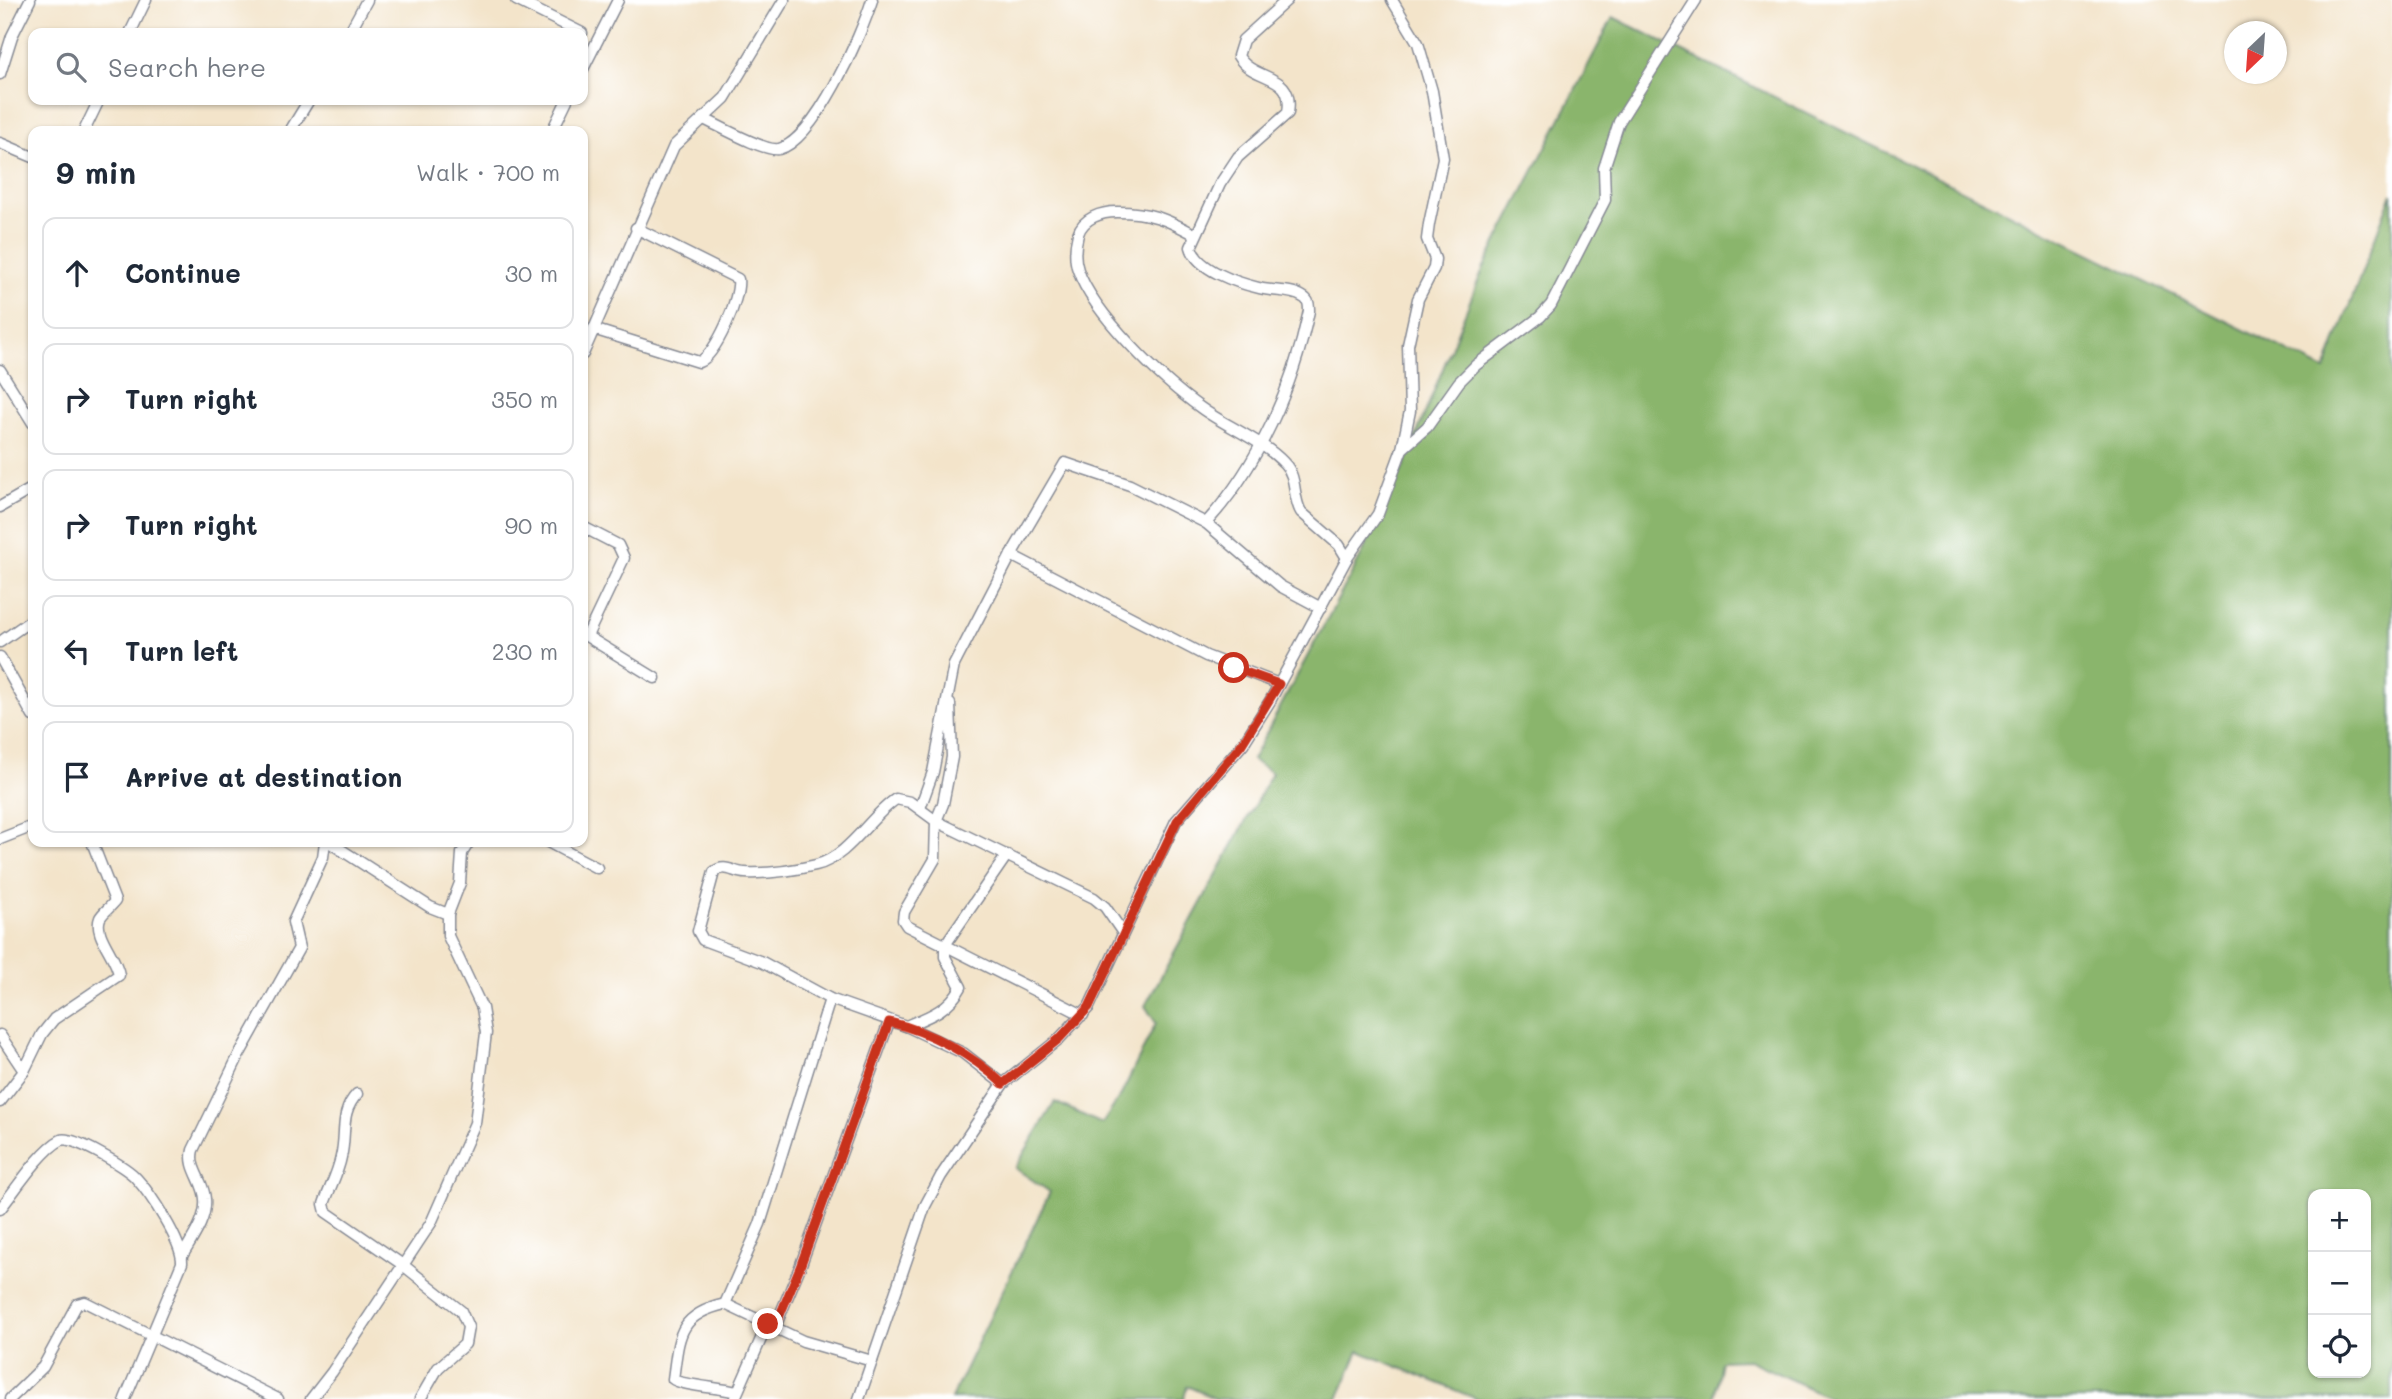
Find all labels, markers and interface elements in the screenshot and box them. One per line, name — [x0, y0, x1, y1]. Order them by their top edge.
north arrow — [2224, 21, 2287, 84]
search box — [28, 28, 588, 105]
icon: search — [52, 48, 90, 86]
text: Search here — [108, 50, 266, 84]
text: 9 min — [56, 152, 136, 192]
text: Walk · 700 m — [416, 157, 560, 187]
icon: ahead — [58, 254, 96, 292]
text: Continue — [125, 256, 241, 290]
text: 30 m — [505, 258, 558, 288]
icon: right — [58, 380, 96, 418]
text: Turn right — [125, 382, 258, 416]
text: 350 m — [491, 384, 558, 414]
icon: right — [58, 506, 96, 544]
text: Turn right — [125, 508, 258, 542]
text: 90 m — [505, 510, 558, 540]
icon: left — [58, 632, 96, 670]
text: Turn left — [125, 634, 238, 668]
text: 230 m — [492, 636, 558, 666]
route start — [1218, 652, 1249, 683]
icon: arrive — [58, 758, 96, 796]
text: Arrive at destination — [125, 760, 402, 794]
map controls — [2308, 1189, 2371, 1378]
button: + — [2308, 1189, 2371, 1252]
button: − — [2308, 1252, 2371, 1315]
route end — [752, 1308, 783, 1339]
button: locate — [2308, 1315, 2371, 1378]

